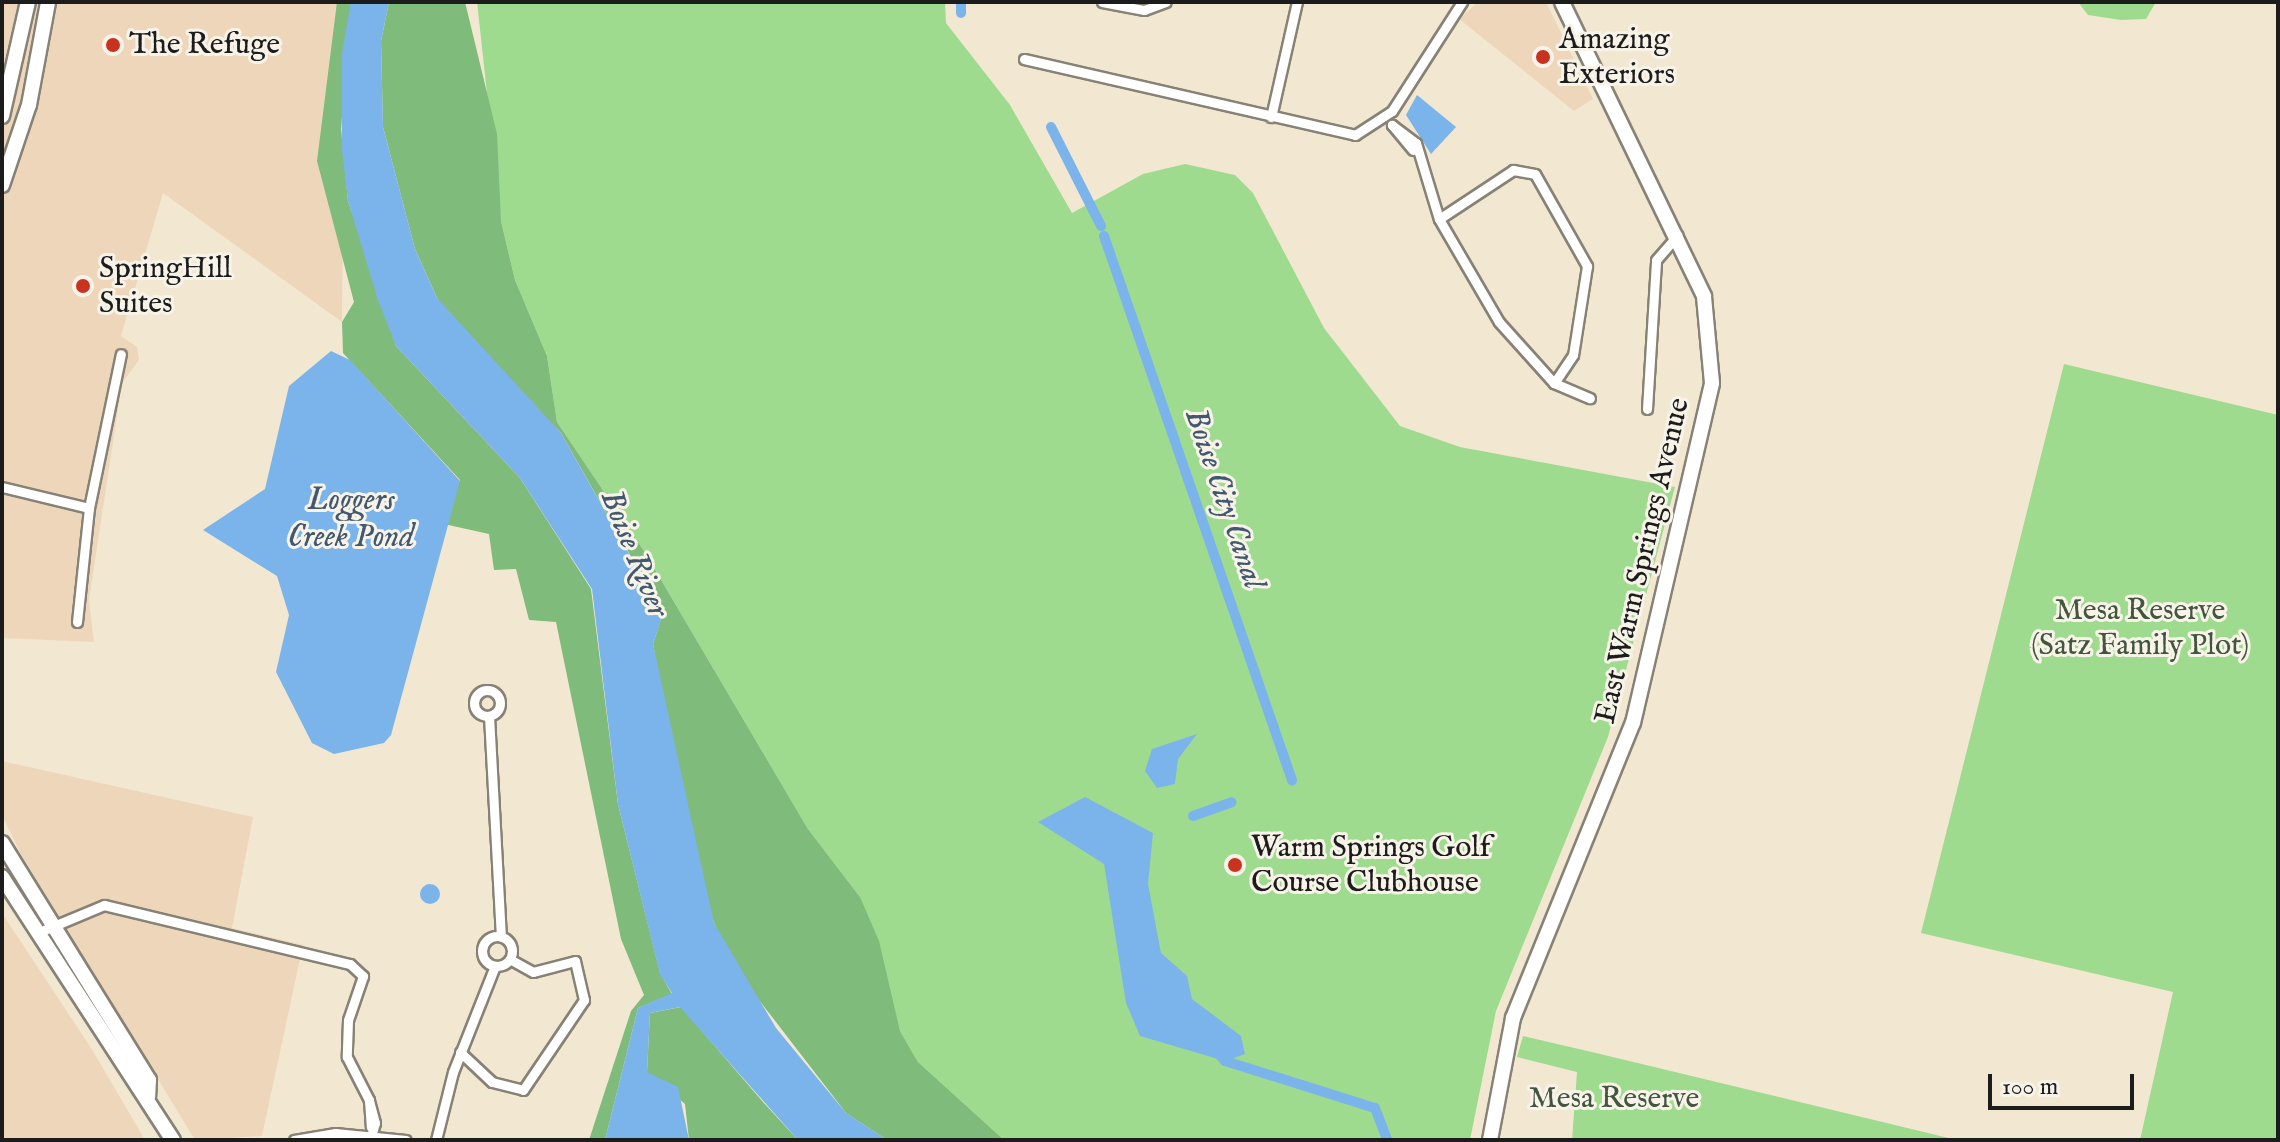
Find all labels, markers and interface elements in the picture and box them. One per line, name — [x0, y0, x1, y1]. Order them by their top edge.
place label: Amazing Exteriors — [1559, 22, 1675, 92]
place label: The Refuge — [129, 27, 280, 63]
marker: The Refuge — [104, 36, 122, 54]
marker: Amazing Exteriors — [1534, 48, 1552, 66]
place label: SpringHill Suites — [99, 251, 232, 322]
marker: SpringHill Suites — [74, 277, 92, 295]
street label: East Warm Springs Avenue — [1588, 395, 1698, 727]
water label: Boise City Canal — [1174, 404, 1272, 594]
water label: Loggers Creek Pond — [288, 483, 414, 558]
water label: Boise River — [590, 485, 676, 623]
park label: Mesa Reserve (Satz Family Plot) — [2031, 593, 2249, 664]
place label: Warm Springs Golf Course Clubhouse — [1251, 830, 1490, 900]
marker: Warm Springs Golf Course Clubhouse — [1226, 856, 1244, 874]
scale bar — [1992, 1058, 2138, 1108]
text: 100 m — [2002, 1072, 2058, 1103]
park label: Mesa Reserve — [1529, 1081, 1699, 1117]

